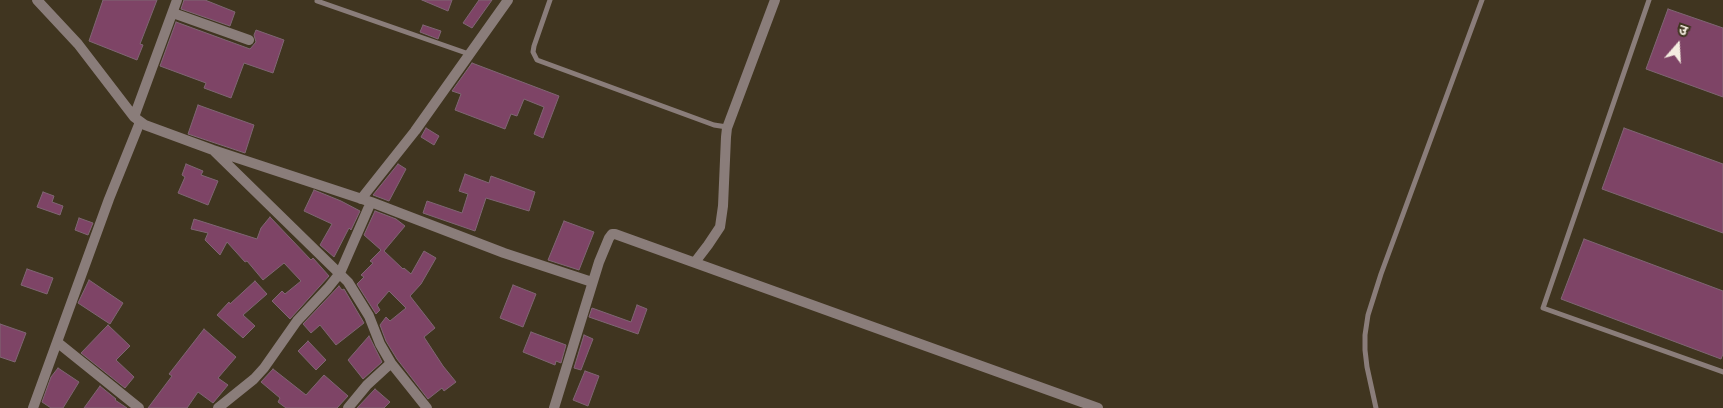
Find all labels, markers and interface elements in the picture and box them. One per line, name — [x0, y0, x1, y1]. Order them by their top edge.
north arrow — [1653, 20, 1703, 70]
text: उ — [1676, 21, 1690, 40]

